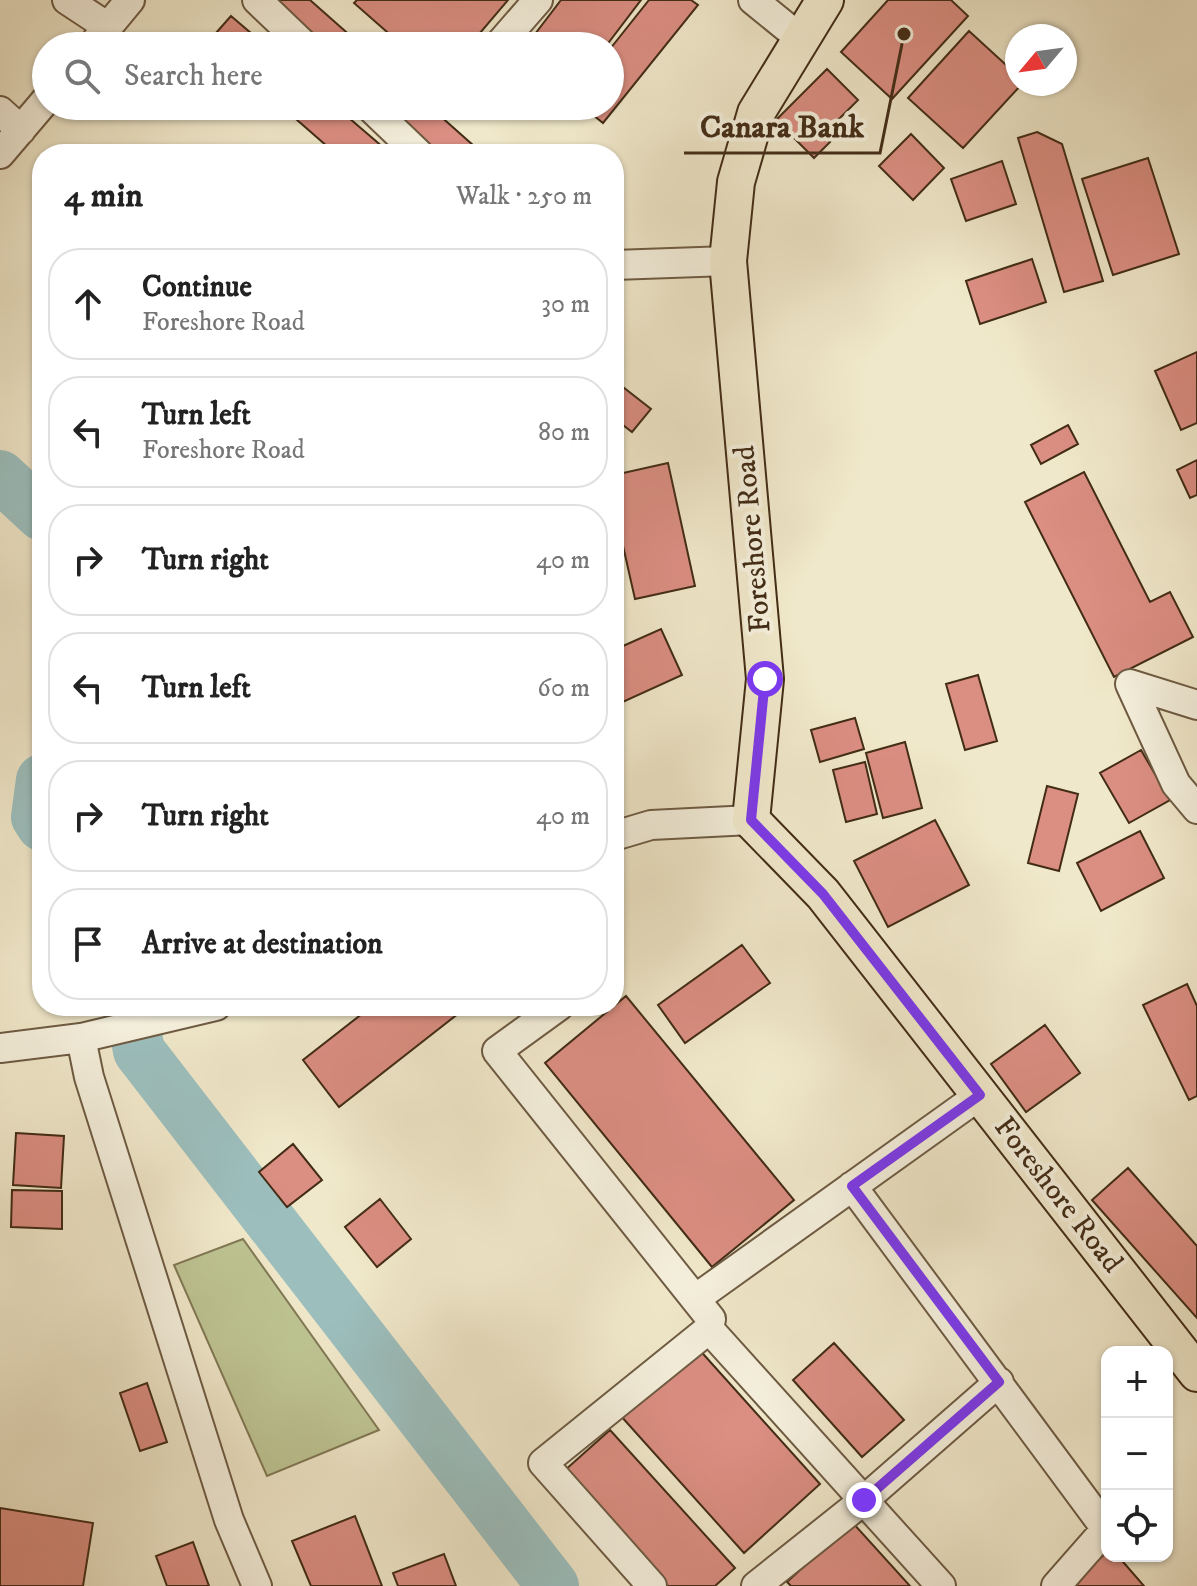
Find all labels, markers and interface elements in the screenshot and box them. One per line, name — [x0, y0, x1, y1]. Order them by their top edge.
north arrow — [1005, 24, 1077, 96]
search box — [32, 32, 624, 120]
icon: search — [60, 54, 104, 98]
text: Search here — [124, 58, 263, 95]
callout: Canara Bank — [684, 97, 880, 153]
text: Canara Bank — [700, 108, 865, 148]
text: 4 min — [64, 175, 143, 217]
text: Walk · 250 m — [456, 180, 592, 213]
text: Continue — [142, 269, 252, 306]
icon: ahead — [66, 282, 110, 326]
text: 30 m — [541, 288, 590, 321]
text: Foreshore Road — [142, 306, 305, 339]
text: Turn left — [142, 397, 251, 434]
icon: left — [66, 410, 110, 454]
text: 80 m — [538, 416, 590, 449]
text: Foreshore Road — [142, 434, 305, 467]
street label: Foreshore Road — [726, 444, 780, 634]
icon: right — [66, 538, 110, 582]
text: Turn right — [142, 542, 269, 579]
text: 40 m — [536, 544, 590, 577]
route start — [747, 661, 783, 697]
icon: left — [66, 666, 110, 710]
text: Turn left — [142, 670, 251, 707]
text: 60 m — [537, 672, 590, 705]
icon: right — [66, 794, 110, 838]
text: Turn right — [142, 798, 269, 835]
text: 40 m — [536, 800, 590, 833]
icon: arrive — [66, 922, 110, 966]
text: Arrive at destination — [142, 926, 383, 963]
street label: Foreshore Road — [986, 1110, 1130, 1280]
map controls — [1101, 1346, 1173, 1562]
button: + — [1101, 1346, 1173, 1418]
button: − — [1101, 1418, 1173, 1490]
route end — [846, 1482, 882, 1518]
button: locate — [1101, 1490, 1173, 1562]

